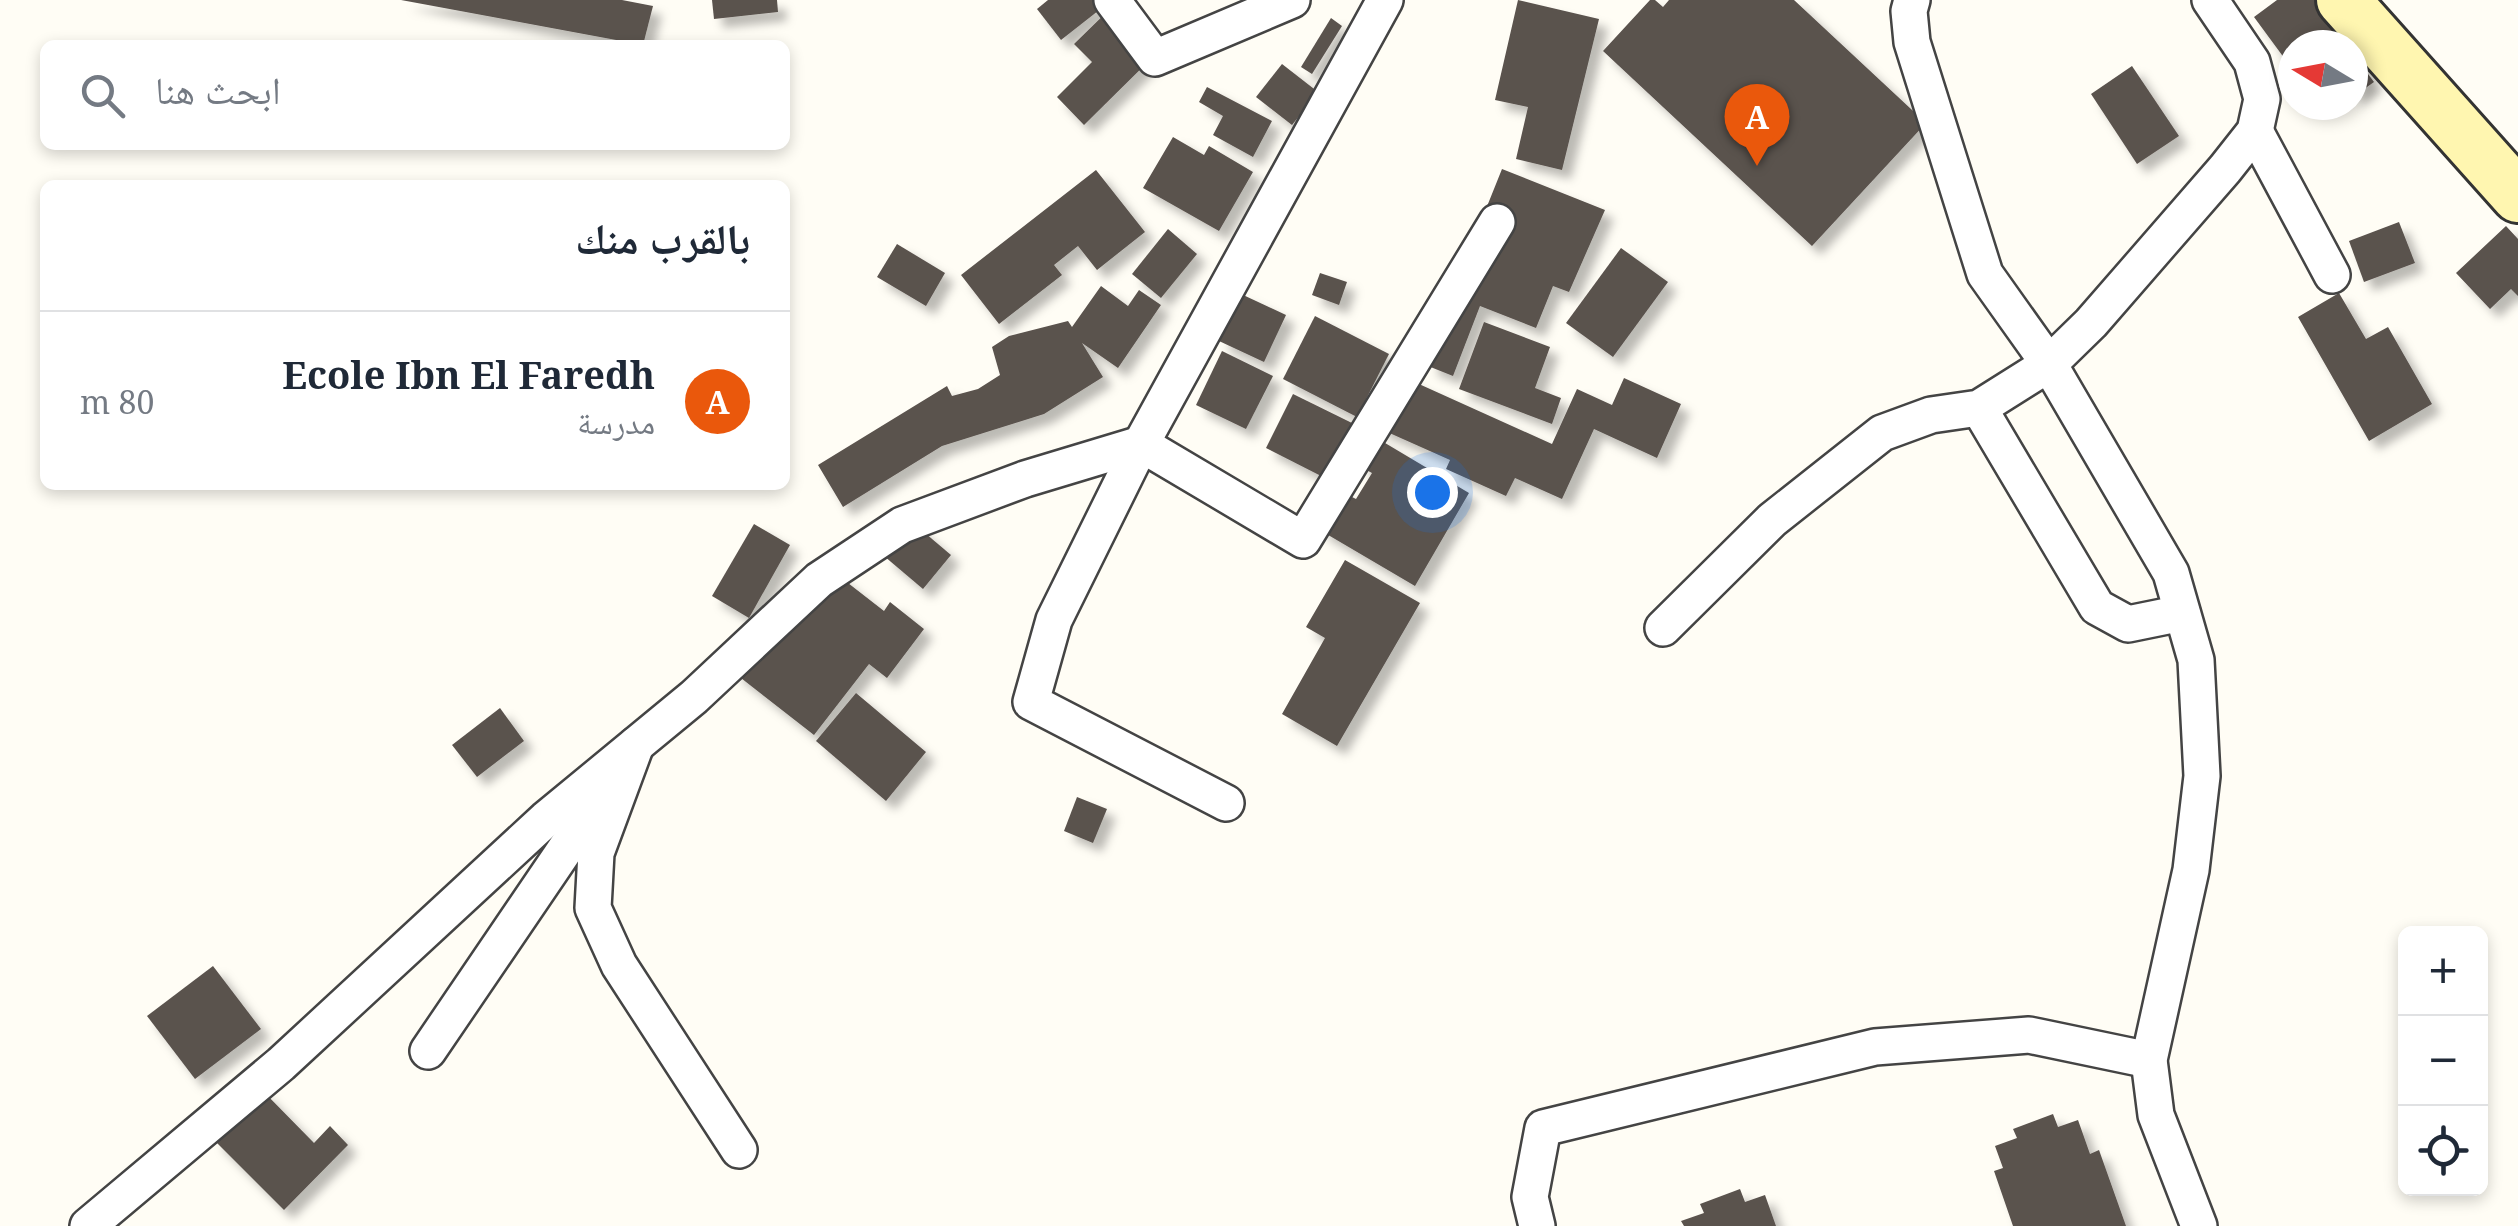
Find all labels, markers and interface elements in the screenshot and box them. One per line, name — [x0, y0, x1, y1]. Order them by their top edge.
north arrow — [2278, 30, 2368, 120]
search box — [40, 40, 790, 150]
text: ابحث هنا — [155, 63, 281, 115]
icon: search — [75, 68, 130, 123]
pin: A — [1724, 84, 1790, 166]
text: بالقرب منك — [575, 209, 750, 266]
text: Ecole Ibn El Faredh — [282, 348, 655, 400]
text: 80 m — [80, 380, 154, 423]
text: A — [705, 380, 730, 423]
text: مدرسة — [577, 400, 655, 443]
your location — [1407, 467, 1458, 518]
map controls — [2398, 926, 2488, 1196]
button: + — [2398, 926, 2488, 1016]
button: − — [2398, 1016, 2488, 1106]
button: locate — [2398, 1106, 2488, 1196]

